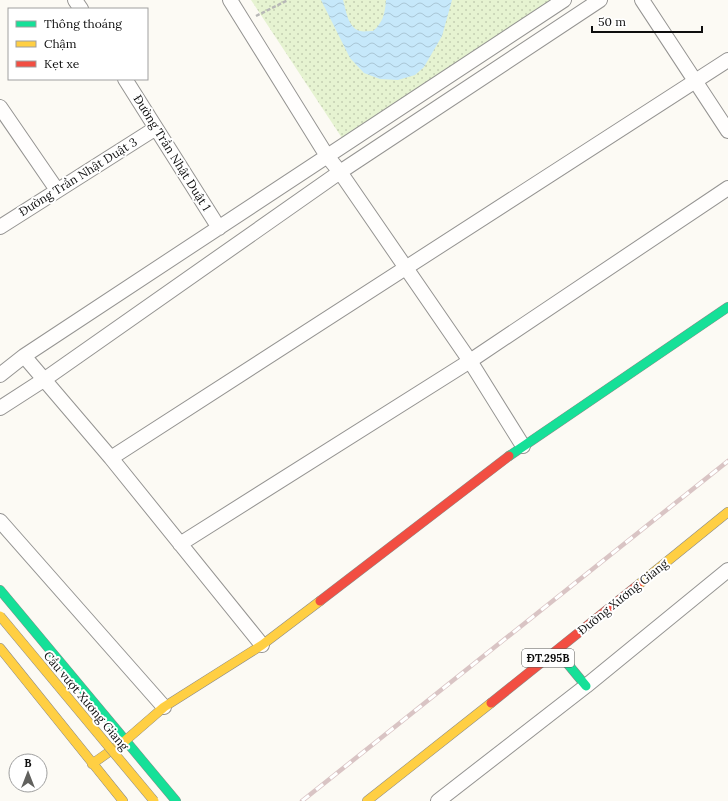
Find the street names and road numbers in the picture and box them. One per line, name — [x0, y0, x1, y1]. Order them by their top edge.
street label: Đường Trần Nhật Duật 1 — [130, 92, 214, 214]
street label: Đường Trần Nhật Duật 3 — [16, 134, 140, 219]
street label: Đường Xương Giang — [574, 555, 671, 638]
street label: Cầu vượt Xương Giang — [41, 648, 132, 754]
road number: ĐT.295B — [522, 649, 574, 667]

